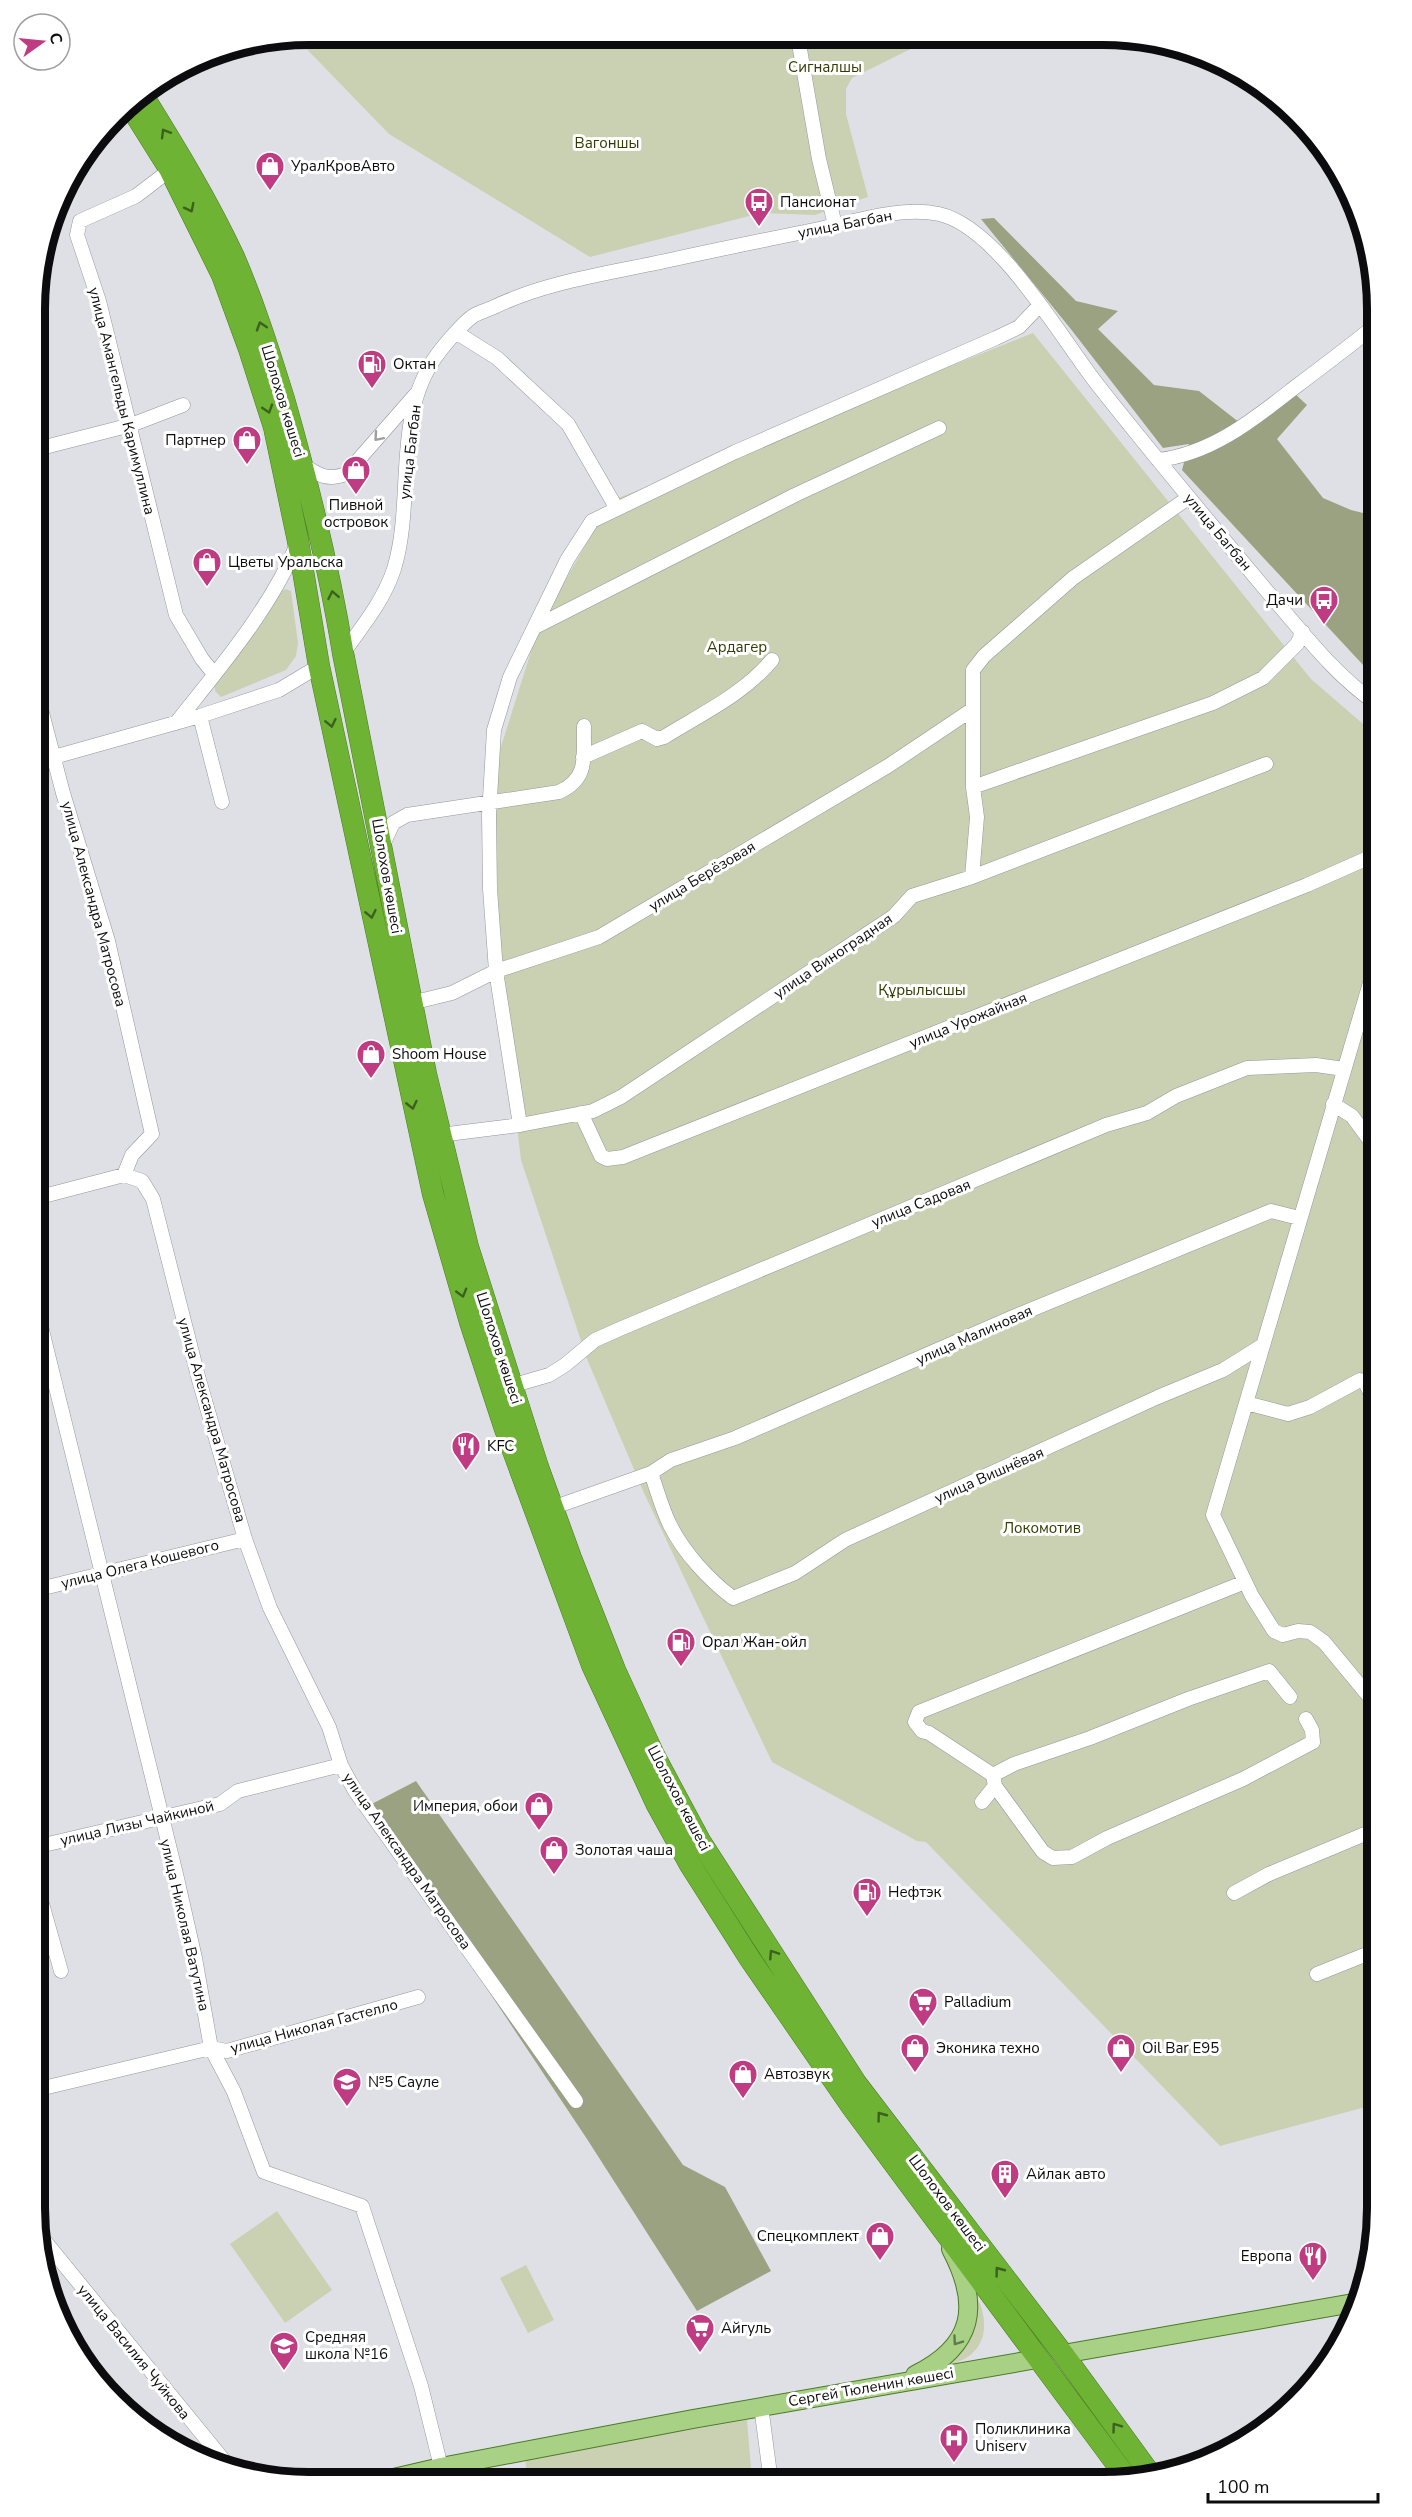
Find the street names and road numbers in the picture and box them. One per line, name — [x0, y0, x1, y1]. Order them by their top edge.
street label: улица Багбан — [796, 205, 894, 243]
street label: улица Амангельды Каримуллина — [84, 285, 160, 517]
street label: Шолохов көшесі — [256, 342, 310, 460]
street label: улица Багбан — [394, 403, 426, 501]
street label: улица Багбан — [1180, 489, 1256, 575]
street label: улица Александра Матросова — [57, 799, 131, 1009]
street label: Шолохов көшесі — [367, 817, 407, 935]
street label: улица Берёзовая — [645, 836, 759, 916]
street label: улица Виноградная — [770, 909, 896, 1003]
street label: улица Урожайная — [906, 987, 1030, 1053]
street label: улица Садовая — [868, 1174, 974, 1232]
street label: Шолохов көшесі — [471, 1289, 527, 1407]
street label: улица Малиновая — [913, 1300, 1035, 1370]
street label: улица Александра Матросова — [173, 1315, 251, 1525]
street label: улица Вишнёвая — [931, 1442, 1047, 1508]
street label: улица Олега Кошевого — [59, 1535, 221, 1593]
street label: Шолохов көшесі — [643, 1742, 715, 1854]
street label: улица Александра Матросова — [338, 1769, 476, 1953]
street label: улица Лизы Чайкиной — [58, 1796, 216, 1850]
street label: улица Николая Ватутина — [155, 1837, 215, 2013]
street label: улица Николая Гастелло — [228, 1994, 400, 2058]
street label: Шолохов көшесі — [904, 2150, 990, 2256]
street label: улица Василия Чуйкова — [73, 2280, 195, 2424]
street label: Сергей Тюленин көшесі — [787, 2363, 955, 2411]

